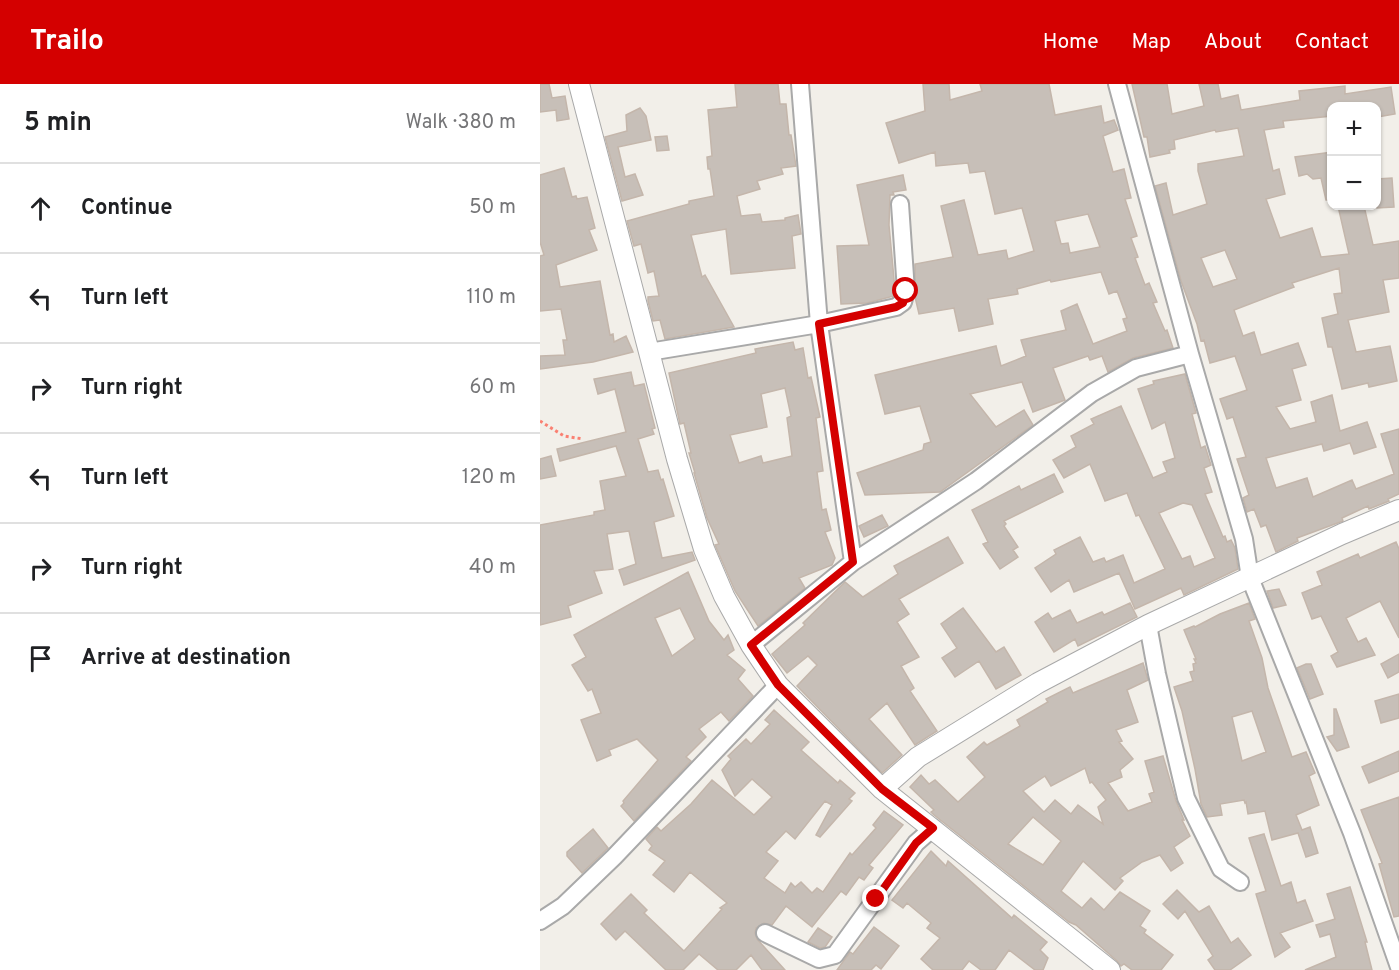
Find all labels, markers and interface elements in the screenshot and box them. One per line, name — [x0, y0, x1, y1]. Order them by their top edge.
text: Trailo — [30, 24, 104, 60]
text: Home — [1043, 29, 1099, 56]
text: Map — [1132, 29, 1171, 56]
text: About — [1204, 29, 1262, 56]
text: Contact — [1295, 29, 1369, 56]
map controls — [1327, 102, 1381, 210]
button: + — [1327, 102, 1381, 156]
text: 5 min — [24, 107, 92, 140]
text: Walk · 380 m — [405, 110, 516, 136]
button: − — [1327, 156, 1381, 210]
icon: ahead — [24, 192, 57, 225]
text: Continue — [81, 195, 172, 222]
text: 50 m — [469, 195, 516, 221]
route start — [892, 277, 918, 303]
icon: left — [24, 282, 57, 315]
text: Turn left — [81, 285, 169, 312]
text: 110 m — [467, 285, 516, 311]
icon: right — [24, 372, 57, 405]
text: Turn right — [81, 375, 183, 402]
text: 60 m — [470, 375, 516, 401]
icon: left — [24, 462, 57, 495]
text: Turn left — [81, 465, 169, 492]
text: 120 m — [462, 465, 516, 491]
icon: right — [24, 552, 57, 585]
text: Turn right — [81, 555, 183, 582]
text: 40 m — [469, 555, 516, 581]
icon: arrive — [24, 642, 57, 675]
text: Arrive at destination — [81, 645, 291, 672]
route end — [862, 885, 888, 911]

